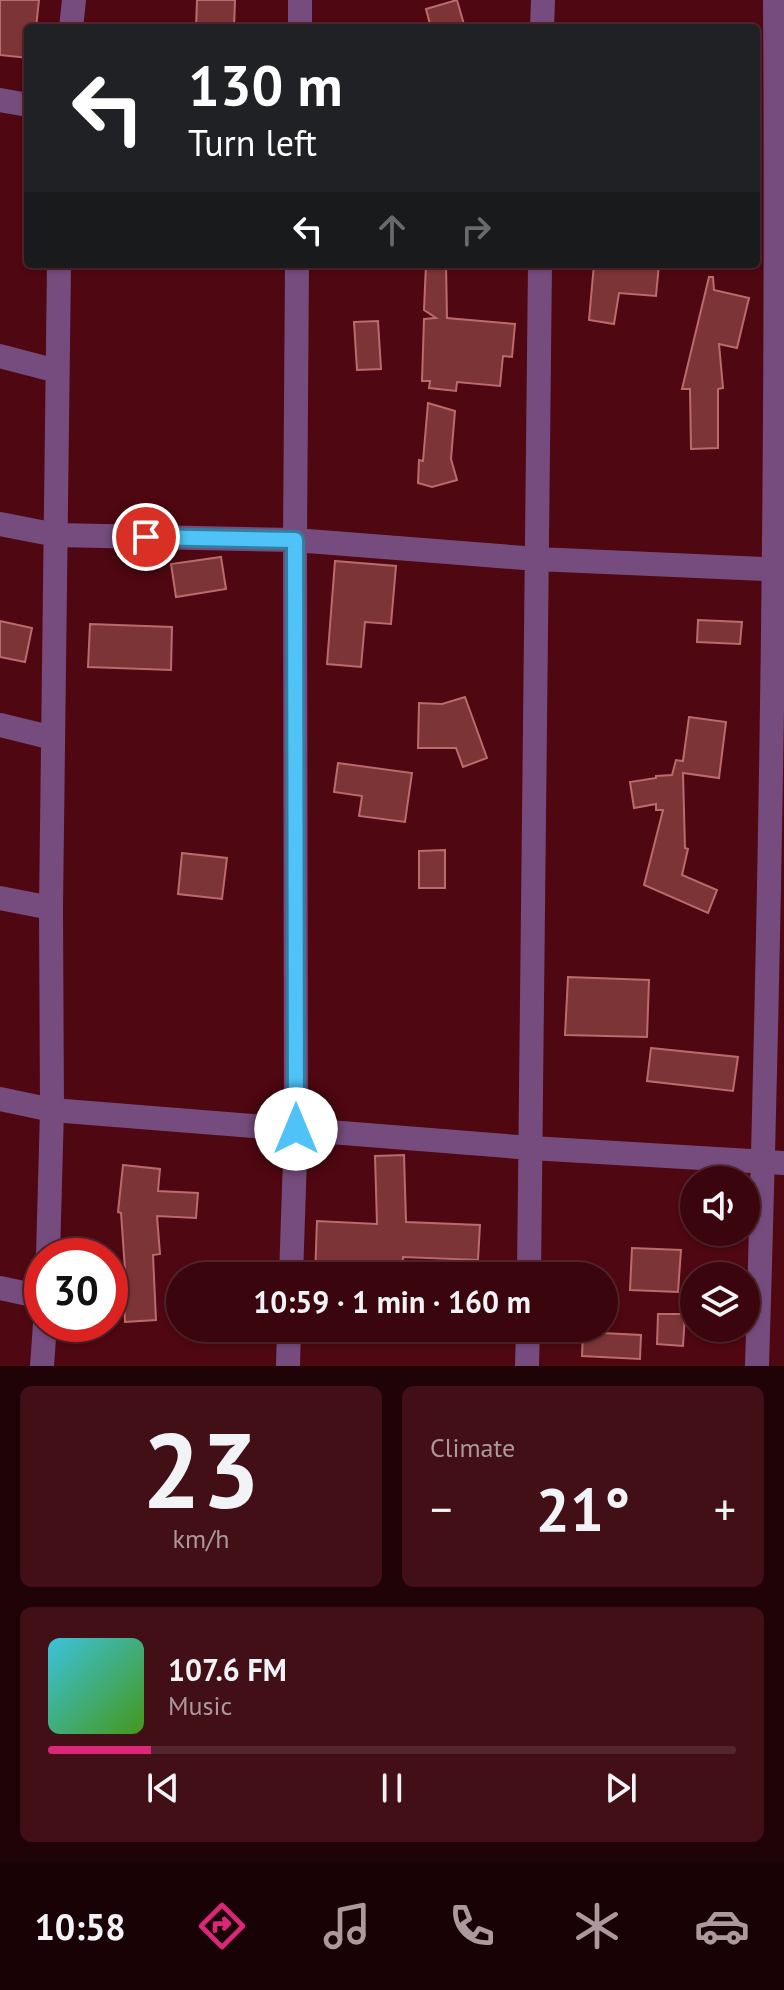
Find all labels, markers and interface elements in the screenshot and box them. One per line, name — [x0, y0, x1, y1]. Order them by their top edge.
text: 130 m — [188, 49, 343, 121]
icon: left — [56, 56, 160, 160]
text: Turn left — [188, 119, 317, 166]
icon: left — [286, 208, 330, 252]
icon: ahead — [370, 208, 414, 252]
icon: right — [454, 208, 498, 252]
pin — [112, 503, 180, 571]
icon: arrive — [124, 515, 168, 559]
position arrow — [254, 1087, 338, 1171]
map controls — [680, 1166, 760, 1342]
button: sound — [680, 1166, 760, 1246]
speed limit sign: 30 — [24, 1238, 128, 1342]
button: layers — [680, 1262, 760, 1342]
text: 10:59 · 1 min · 160 m — [253, 1282, 531, 1321]
text: 23 — [142, 1402, 260, 1537]
text: Climate — [430, 1431, 515, 1464]
text: 21° — [536, 1470, 630, 1548]
text: − — [430, 1480, 452, 1537]
text: + — [714, 1480, 736, 1537]
text: km/h — [173, 1522, 230, 1555]
text: 107.6 FM — [168, 1650, 287, 1689]
text: Music — [168, 1689, 232, 1722]
icon: previous — [141, 1766, 185, 1810]
icon: pause — [370, 1766, 414, 1810]
icon: next — [599, 1766, 643, 1810]
icon: directions — [194, 1898, 250, 1954]
icon: music — [319, 1898, 375, 1954]
icon: phone — [444, 1898, 500, 1954]
icon: climate — [569, 1898, 625, 1954]
icon: car — [694, 1898, 750, 1954]
text: 10:58 — [34, 1903, 126, 1950]

